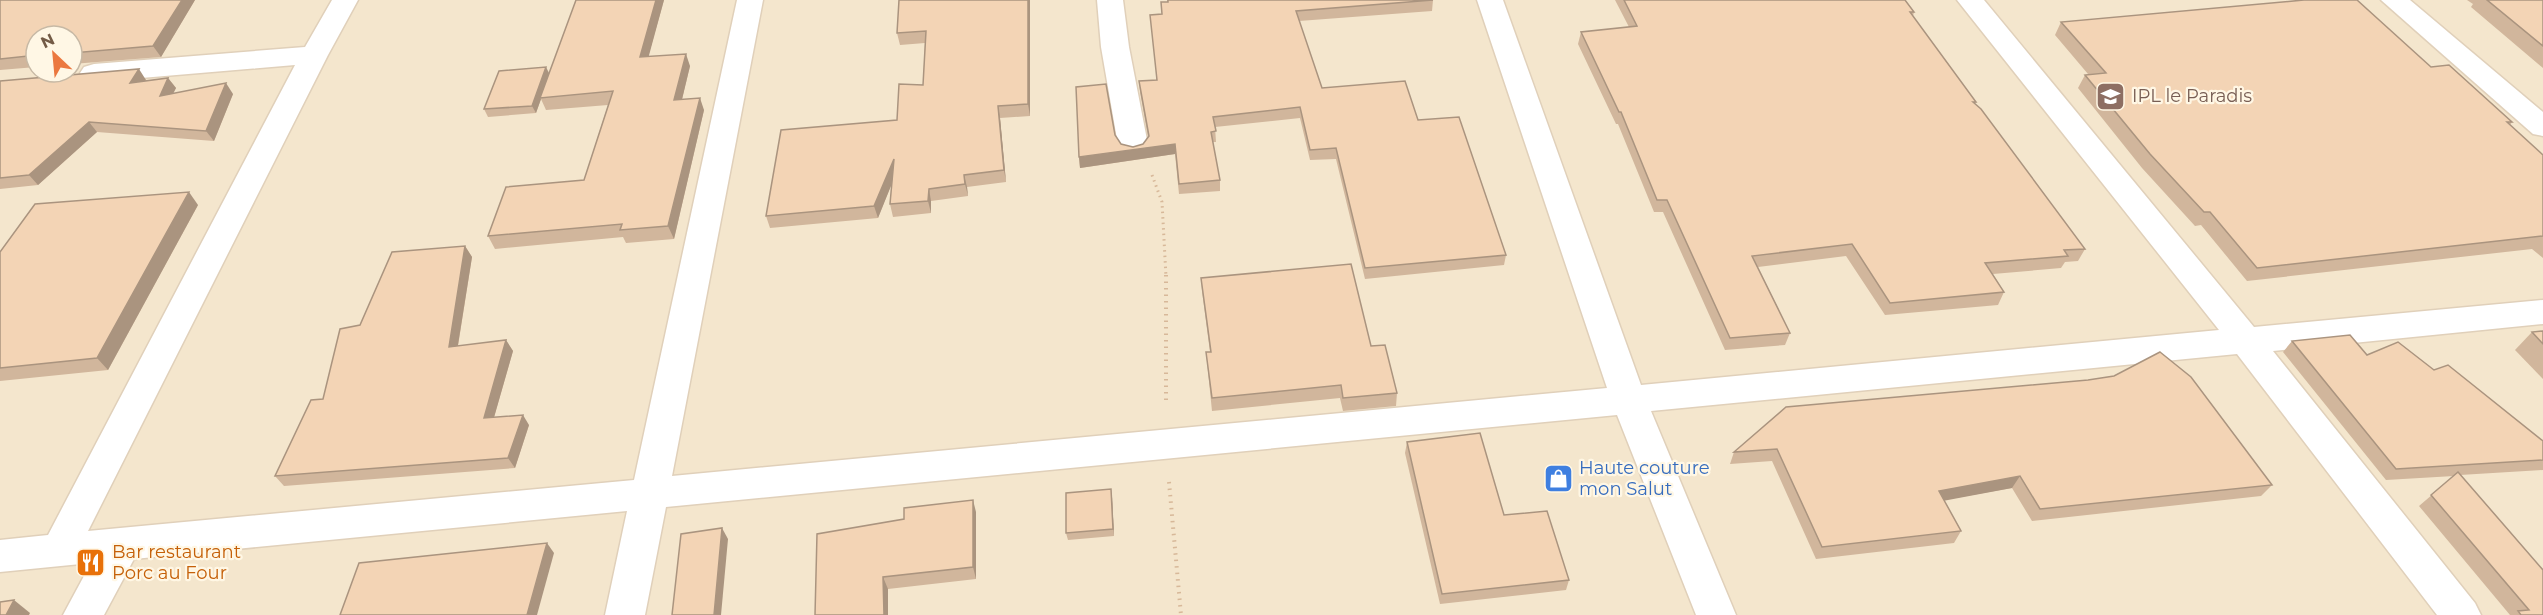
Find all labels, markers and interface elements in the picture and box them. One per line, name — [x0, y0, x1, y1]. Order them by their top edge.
north arrow — [24, 24, 84, 84]
text: N — [38, 30, 58, 52]
school or university icon: IPL le Paradis — [2095, 80, 2127, 112]
place label: IPL le Paradis — [2132, 85, 2252, 107]
place label: Haute couture mon Salut — [1579, 457, 1710, 500]
shop icon: Haute couture mon Salut — [1542, 462, 1574, 494]
place label: Bar restaurant Porc au Four — [112, 541, 241, 584]
restaurant icon: Bar restaurant Porc au Four — [75, 546, 107, 578]

